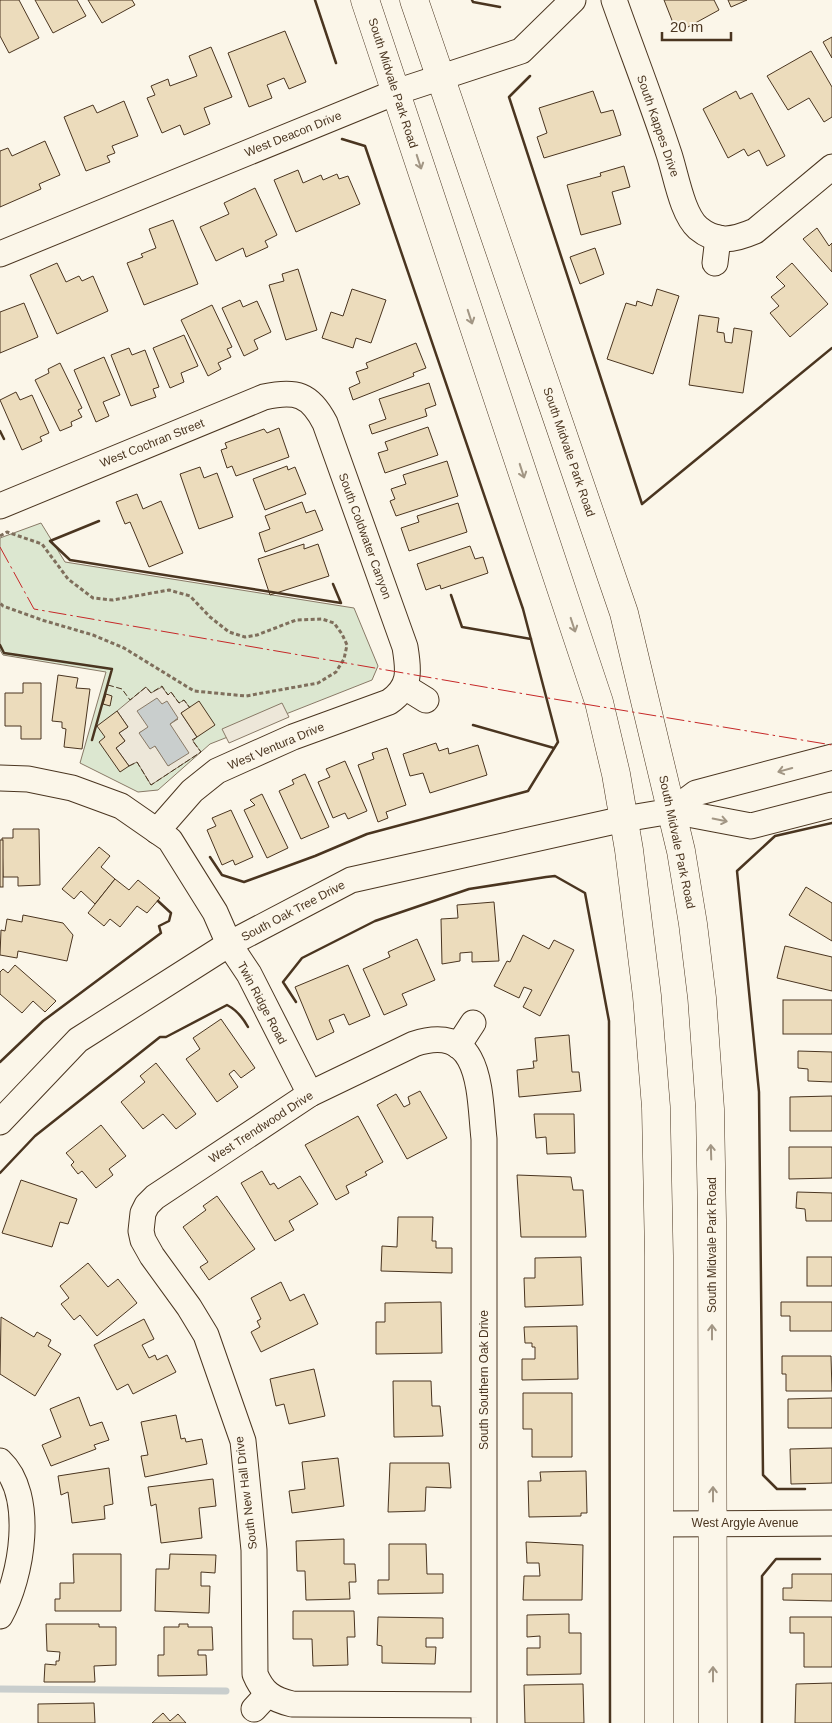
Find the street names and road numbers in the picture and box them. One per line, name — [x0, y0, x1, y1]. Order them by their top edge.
street label: South Midvale Park Road — [365, 16, 421, 150]
street label: South Kappes Drive — [634, 73, 682, 179]
street label: West Deacon Drive — [243, 108, 344, 160]
street label: South Midvale Park Road — [540, 385, 598, 519]
street label: West Cochran Street — [98, 415, 207, 470]
street label: South Coldwater Canyon — [336, 471, 394, 601]
street label: West Ventura Drive — [226, 719, 327, 773]
street label: South Midvale Park Road — [656, 774, 698, 910]
street label: South Oak Tree Drive — [239, 878, 348, 944]
street label: Twin Ridge Road — [234, 959, 290, 1047]
street label: West Trendwood Drive — [206, 1088, 316, 1166]
street label: South Midvale Park Road — [705, 1177, 719, 1313]
street label: South Southern Oak Drive — [477, 1310, 491, 1450]
street label: South New Hall Drive — [232, 1435, 260, 1550]
street label: West Argyle Avenue — [692, 1516, 799, 1530]

